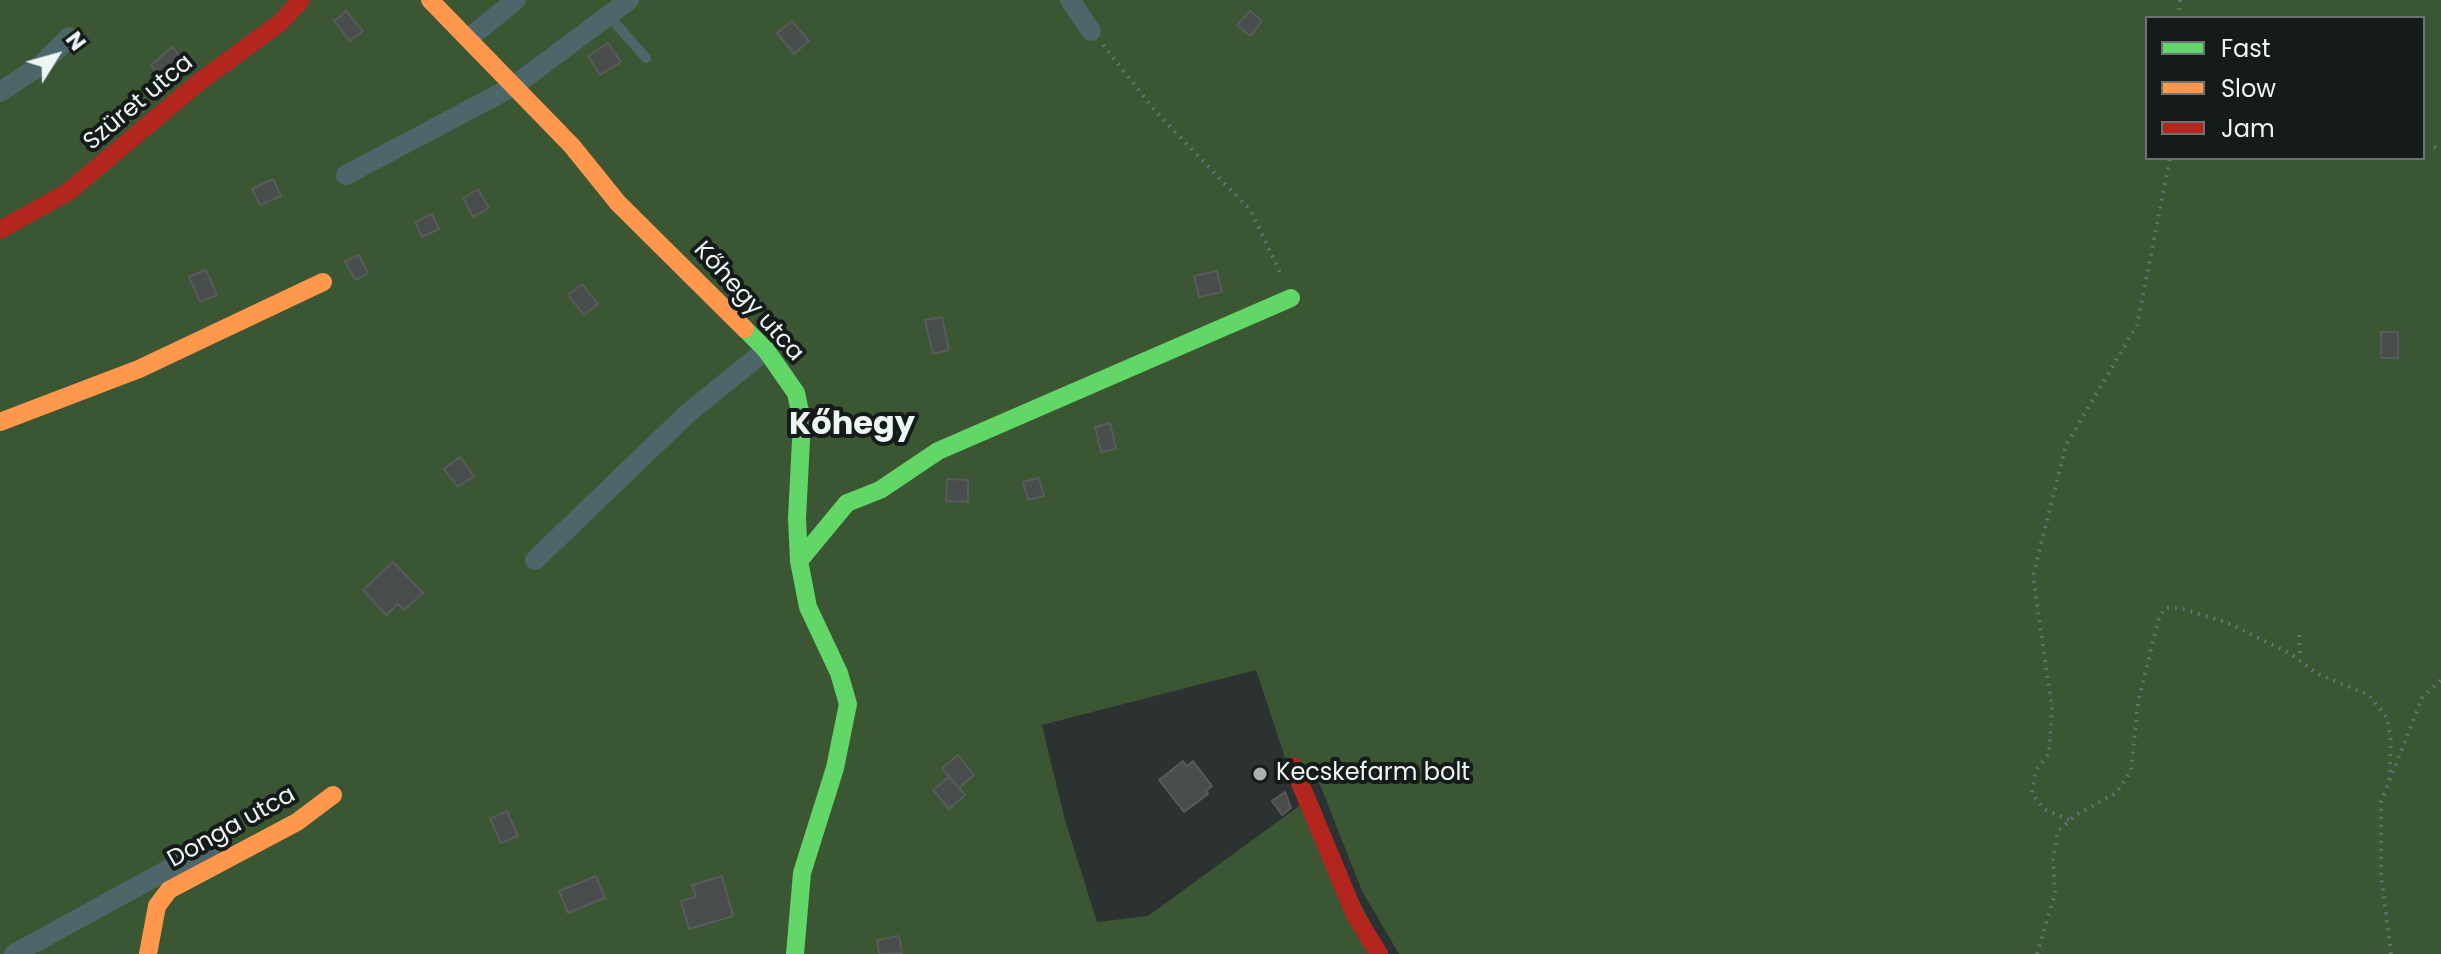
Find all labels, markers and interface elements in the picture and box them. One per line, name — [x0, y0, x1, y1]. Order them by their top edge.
north arrow — [16, 16, 96, 96]
legend — [2145, 16, 2425, 160]
text: N — [58, 25, 93, 57]
text: Fast — [2221, 32, 2271, 65]
street label: Szüret utca — [78, 49, 200, 157]
text: Slow — [2221, 72, 2276, 105]
text: Jam — [2221, 112, 2275, 145]
street label: Kőhegy utca — [687, 236, 809, 368]
district label: Kőhegy — [789, 407, 915, 445]
place label: Kecskefarm bolt — [1276, 760, 1470, 788]
marker: Kecskefarm bolt — [1251, 765, 1269, 783]
street label: Donga utca — [163, 781, 301, 875]

